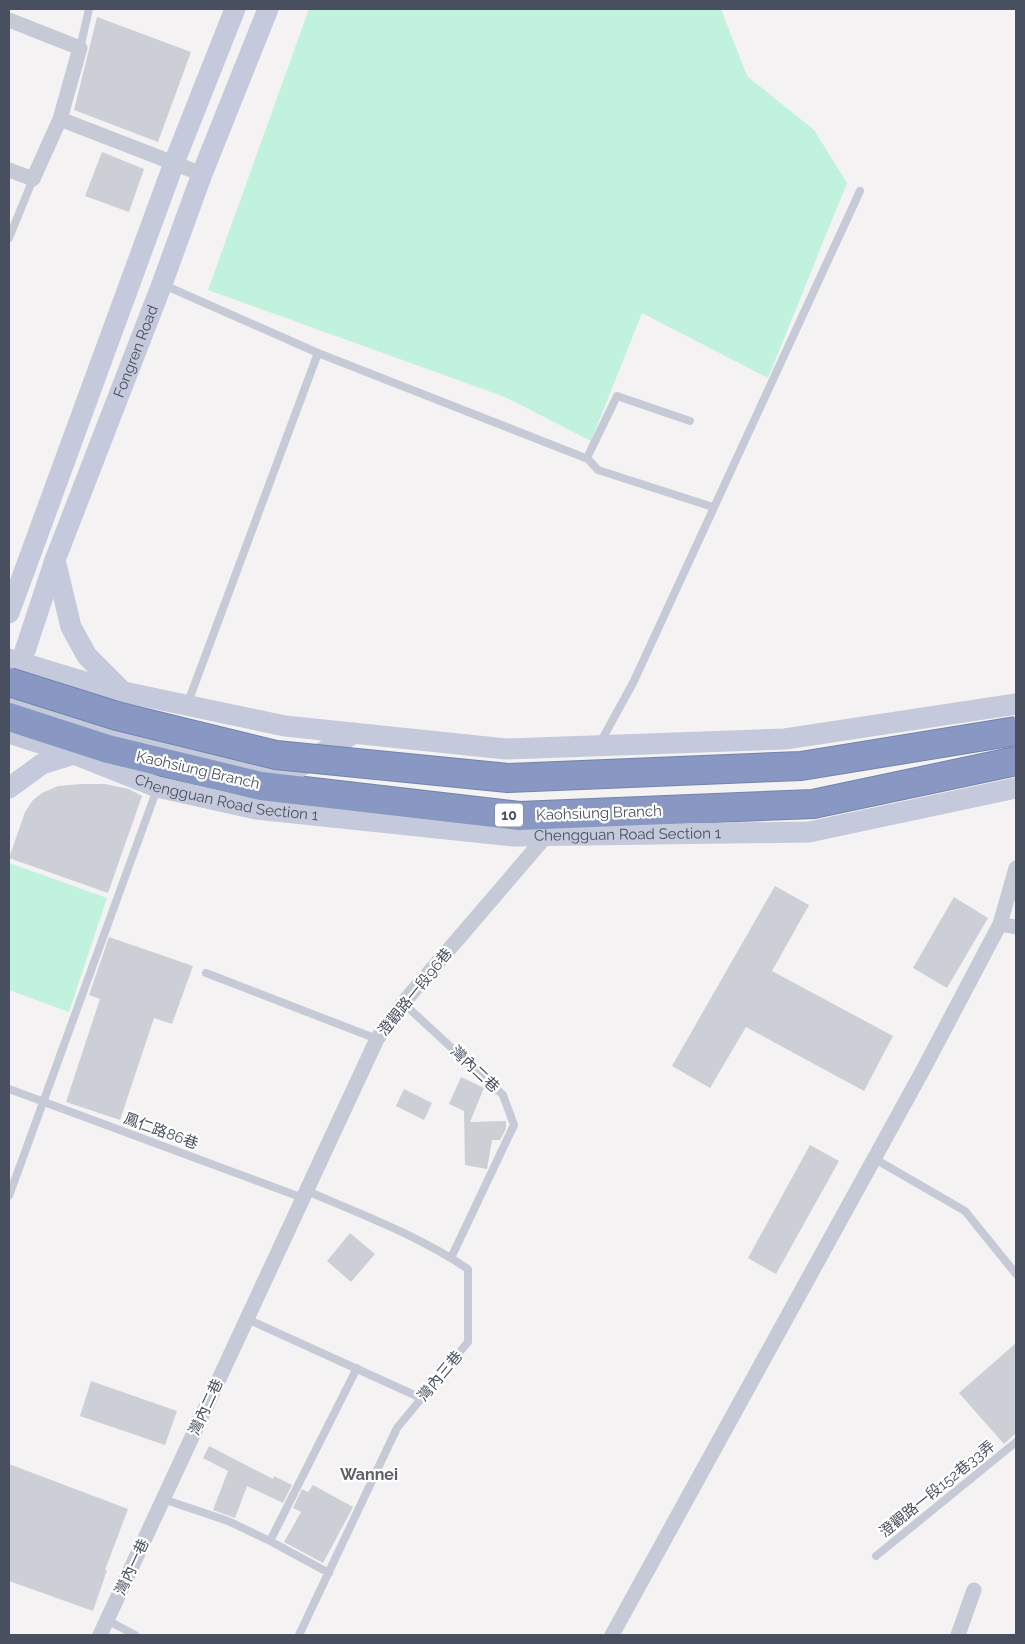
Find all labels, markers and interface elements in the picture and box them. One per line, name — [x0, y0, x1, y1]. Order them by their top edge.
street label: Fongren Road — [110, 303, 162, 400]
street label: Kaohsiung Branch — [135, 747, 261, 793]
street label: Chengguan Road Section 1 — [132, 770, 320, 825]
street label: Kaohsiung Branch — [536, 802, 662, 824]
road number: 10 — [495, 804, 523, 826]
street label: Chengguan Road Section 1 — [534, 824, 722, 845]
street label: 澄觀路一段96巷 — [374, 944, 456, 1040]
street label: 灣內二巷 — [447, 1042, 503, 1096]
street label: 鳳仁路86巷 — [121, 1109, 201, 1153]
street label: 灣內三巷 — [414, 1347, 466, 1405]
street label: 灣內二巷 — [185, 1376, 227, 1438]
street label: 澄觀路一段152巷33弄 — [876, 1437, 998, 1541]
district label: Wannei — [340, 1465, 398, 1484]
street label: 灣內一巷 — [111, 1536, 153, 1598]

